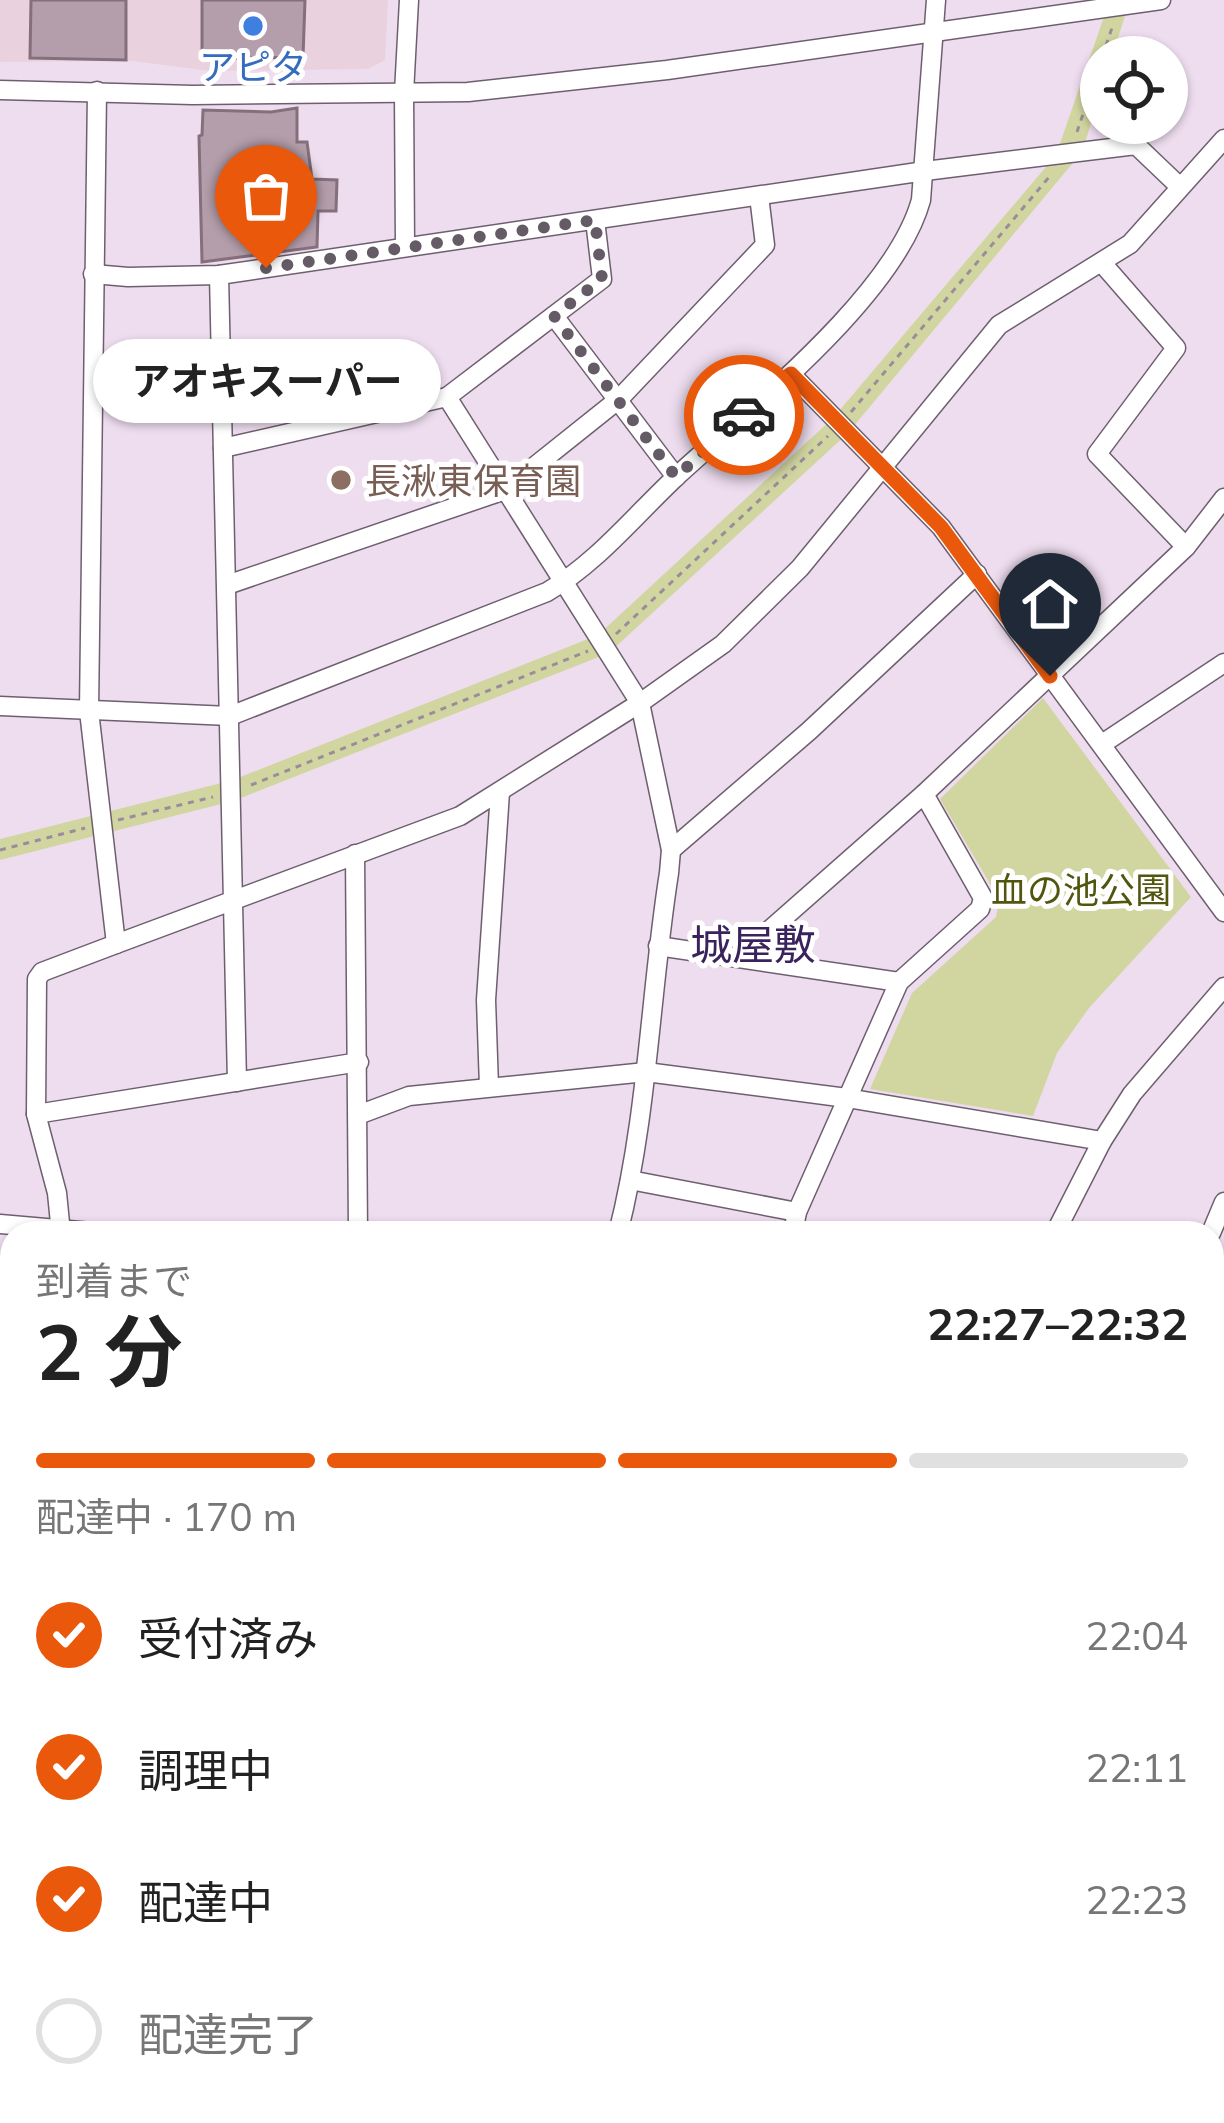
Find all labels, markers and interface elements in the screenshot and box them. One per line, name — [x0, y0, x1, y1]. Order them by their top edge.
marker: アピタ — [240, 13, 266, 39]
map controls — [1080, 36, 1188, 144]
button: locate — [1080, 36, 1188, 144]
place label: アピタ — [199, 44, 307, 89]
pin — [215, 145, 317, 268]
icon: bag — [233, 163, 299, 229]
callout: アオキスーパー — [92, 340, 440, 424]
courier — [684, 355, 804, 475]
text: アオキスーパー — [131, 356, 403, 405]
icon: car — [711, 382, 777, 448]
place label: 長湫東保育園 — [365, 458, 581, 503]
marker: 長湫東保育園 — [328, 467, 354, 493]
pin — [999, 553, 1101, 676]
icon: home — [1017, 571, 1083, 637]
park label: 血の池公園 — [991, 867, 1171, 912]
district label: 城屋敷 — [690, 918, 816, 971]
text: 到着まで — [36, 1256, 192, 1305]
text: 22:27–22:32 — [927, 1295, 1188, 1351]
text: 2 分 — [36, 1302, 182, 1400]
text: 配達中 · 170 m — [36, 1492, 297, 1541]
icon: check — [36, 1602, 102, 1668]
text: 受付済み — [138, 1610, 318, 1666]
text: 22:04 — [1086, 1611, 1188, 1660]
icon: check — [36, 1734, 102, 1800]
text: 調理中 — [138, 1742, 273, 1798]
text: 22:11 — [1086, 1743, 1188, 1792]
icon: check — [36, 1866, 102, 1932]
text: 配達中 — [138, 1874, 273, 1930]
text: 22:23 — [1086, 1875, 1188, 1924]
text: 配達完了 — [138, 2006, 318, 2062]

